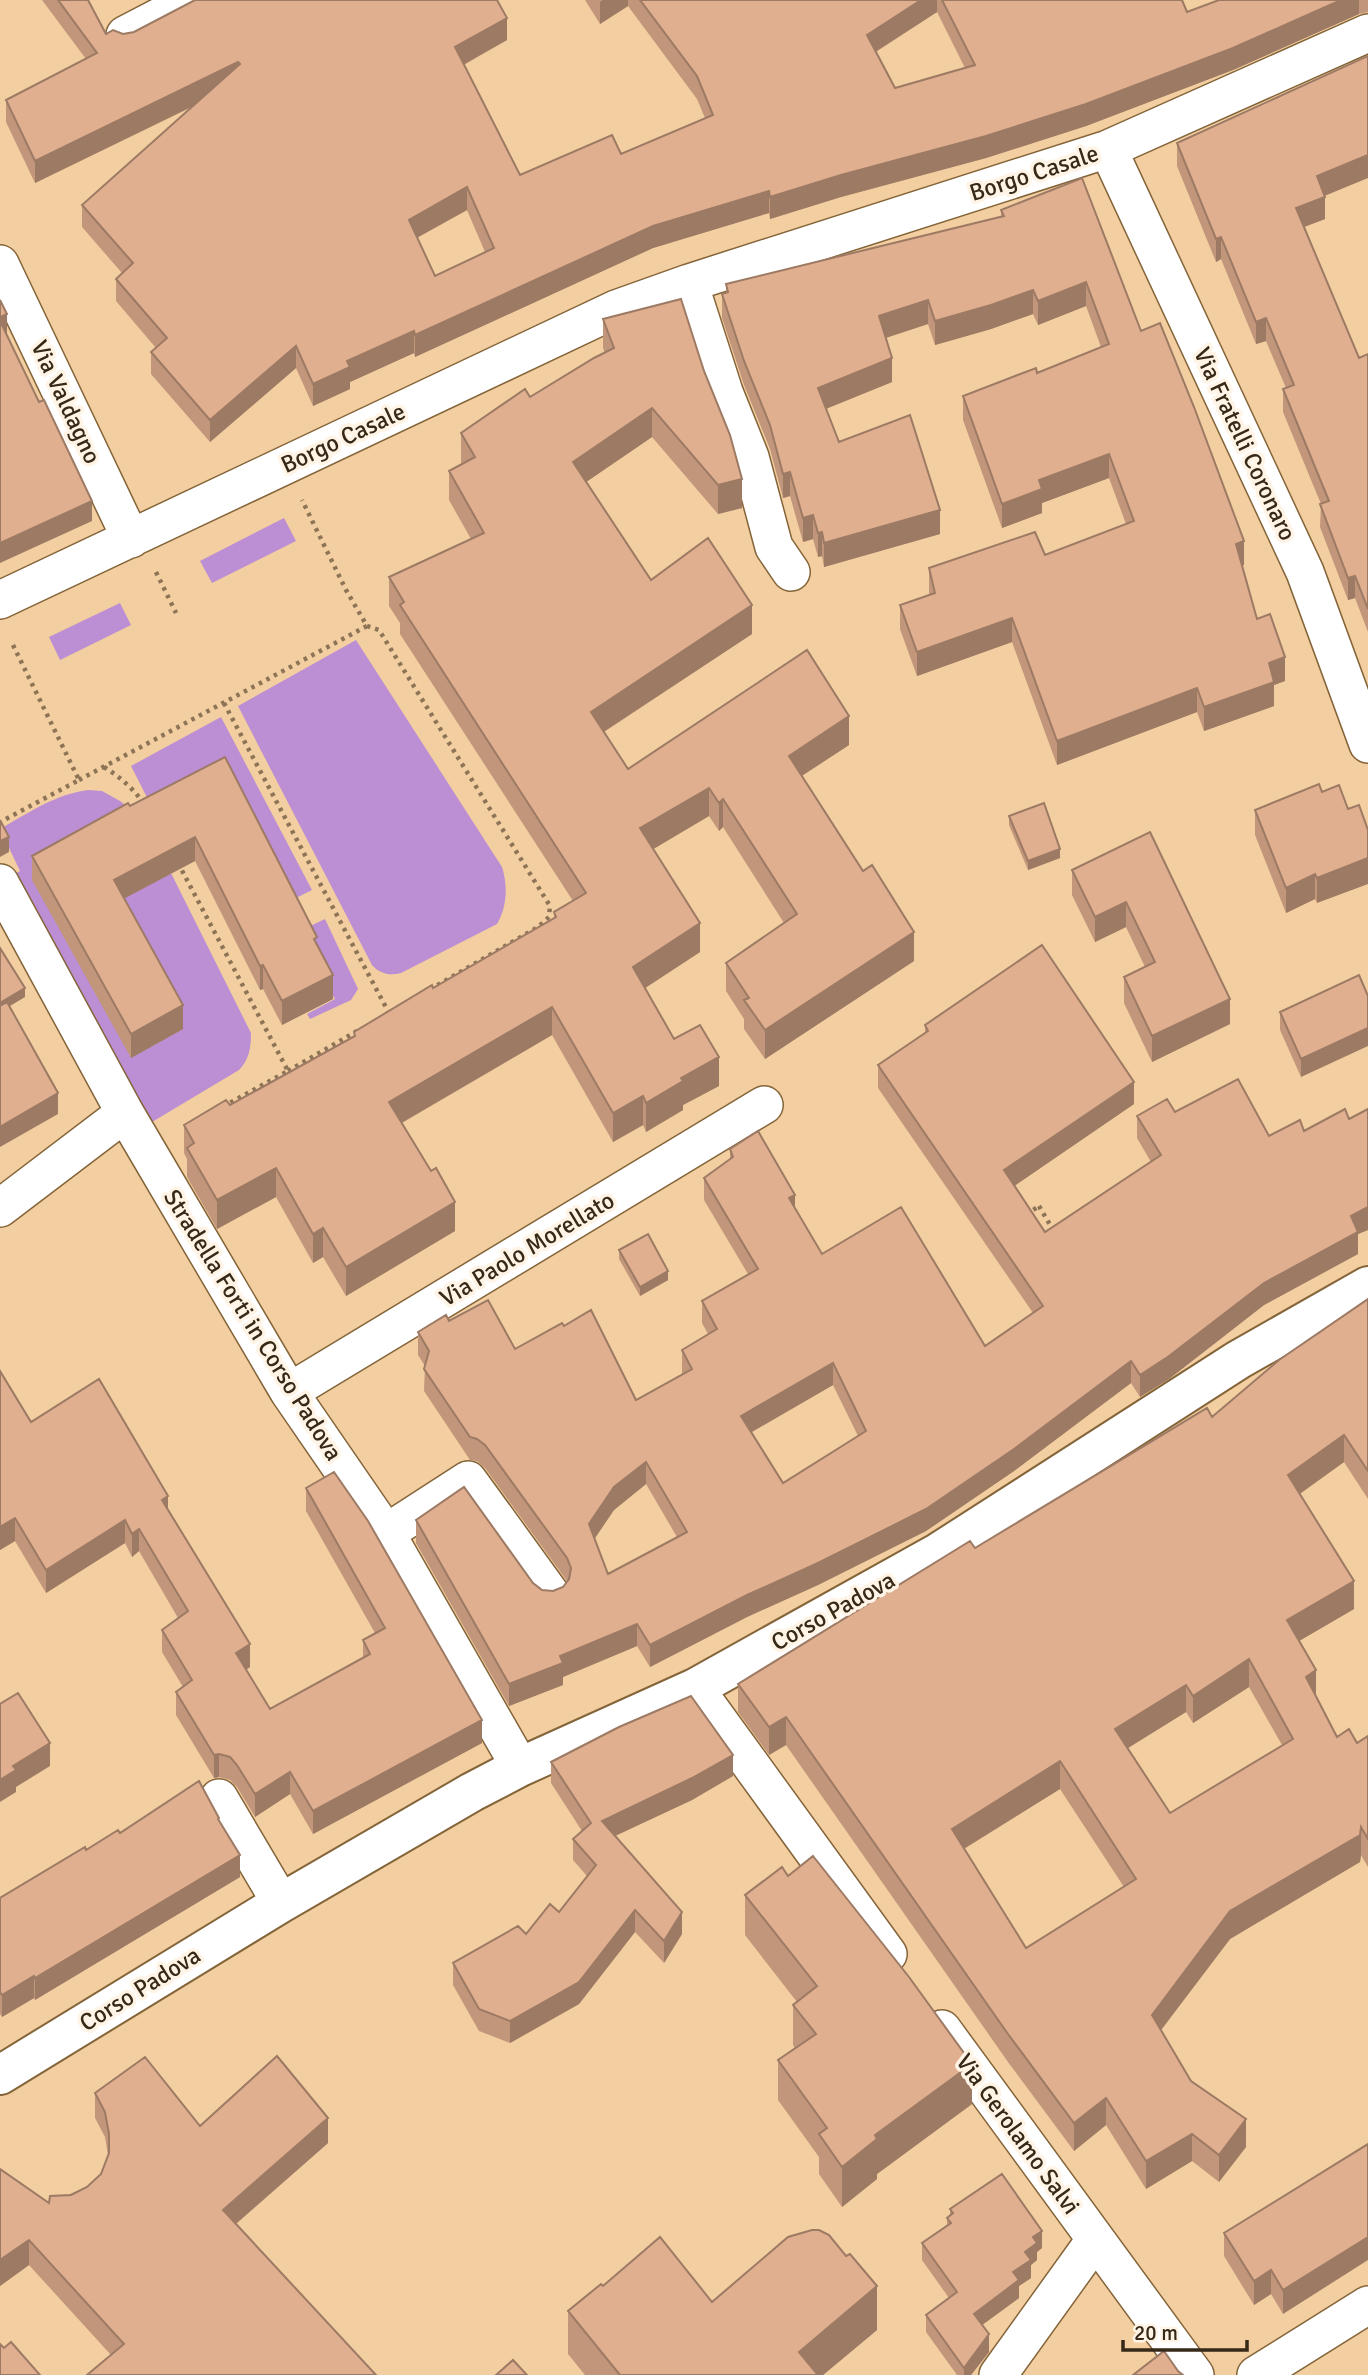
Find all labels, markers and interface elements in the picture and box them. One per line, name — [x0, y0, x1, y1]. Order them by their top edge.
street label: Borgo Casale — [966, 138, 1102, 208]
street label: Via Valdagno — [24, 336, 108, 468]
street label: Via Fratelli Coronaro — [1187, 343, 1303, 545]
street label: Borgo Casale — [276, 396, 410, 480]
street label: Stradella Forti in Corso Padova — [157, 1184, 349, 1466]
street label: Via Paolo Morellato — [434, 1185, 620, 1313]
street label: Corso Padova — [766, 1565, 900, 1657]
street label: Corso Padova — [74, 1940, 206, 2038]
street label: Via Gerolamo Salvi — [950, 2048, 1086, 2220]
scale bar — [1123, 2308, 1247, 2352]
text: 20 m — [1134, 2320, 1178, 2346]

